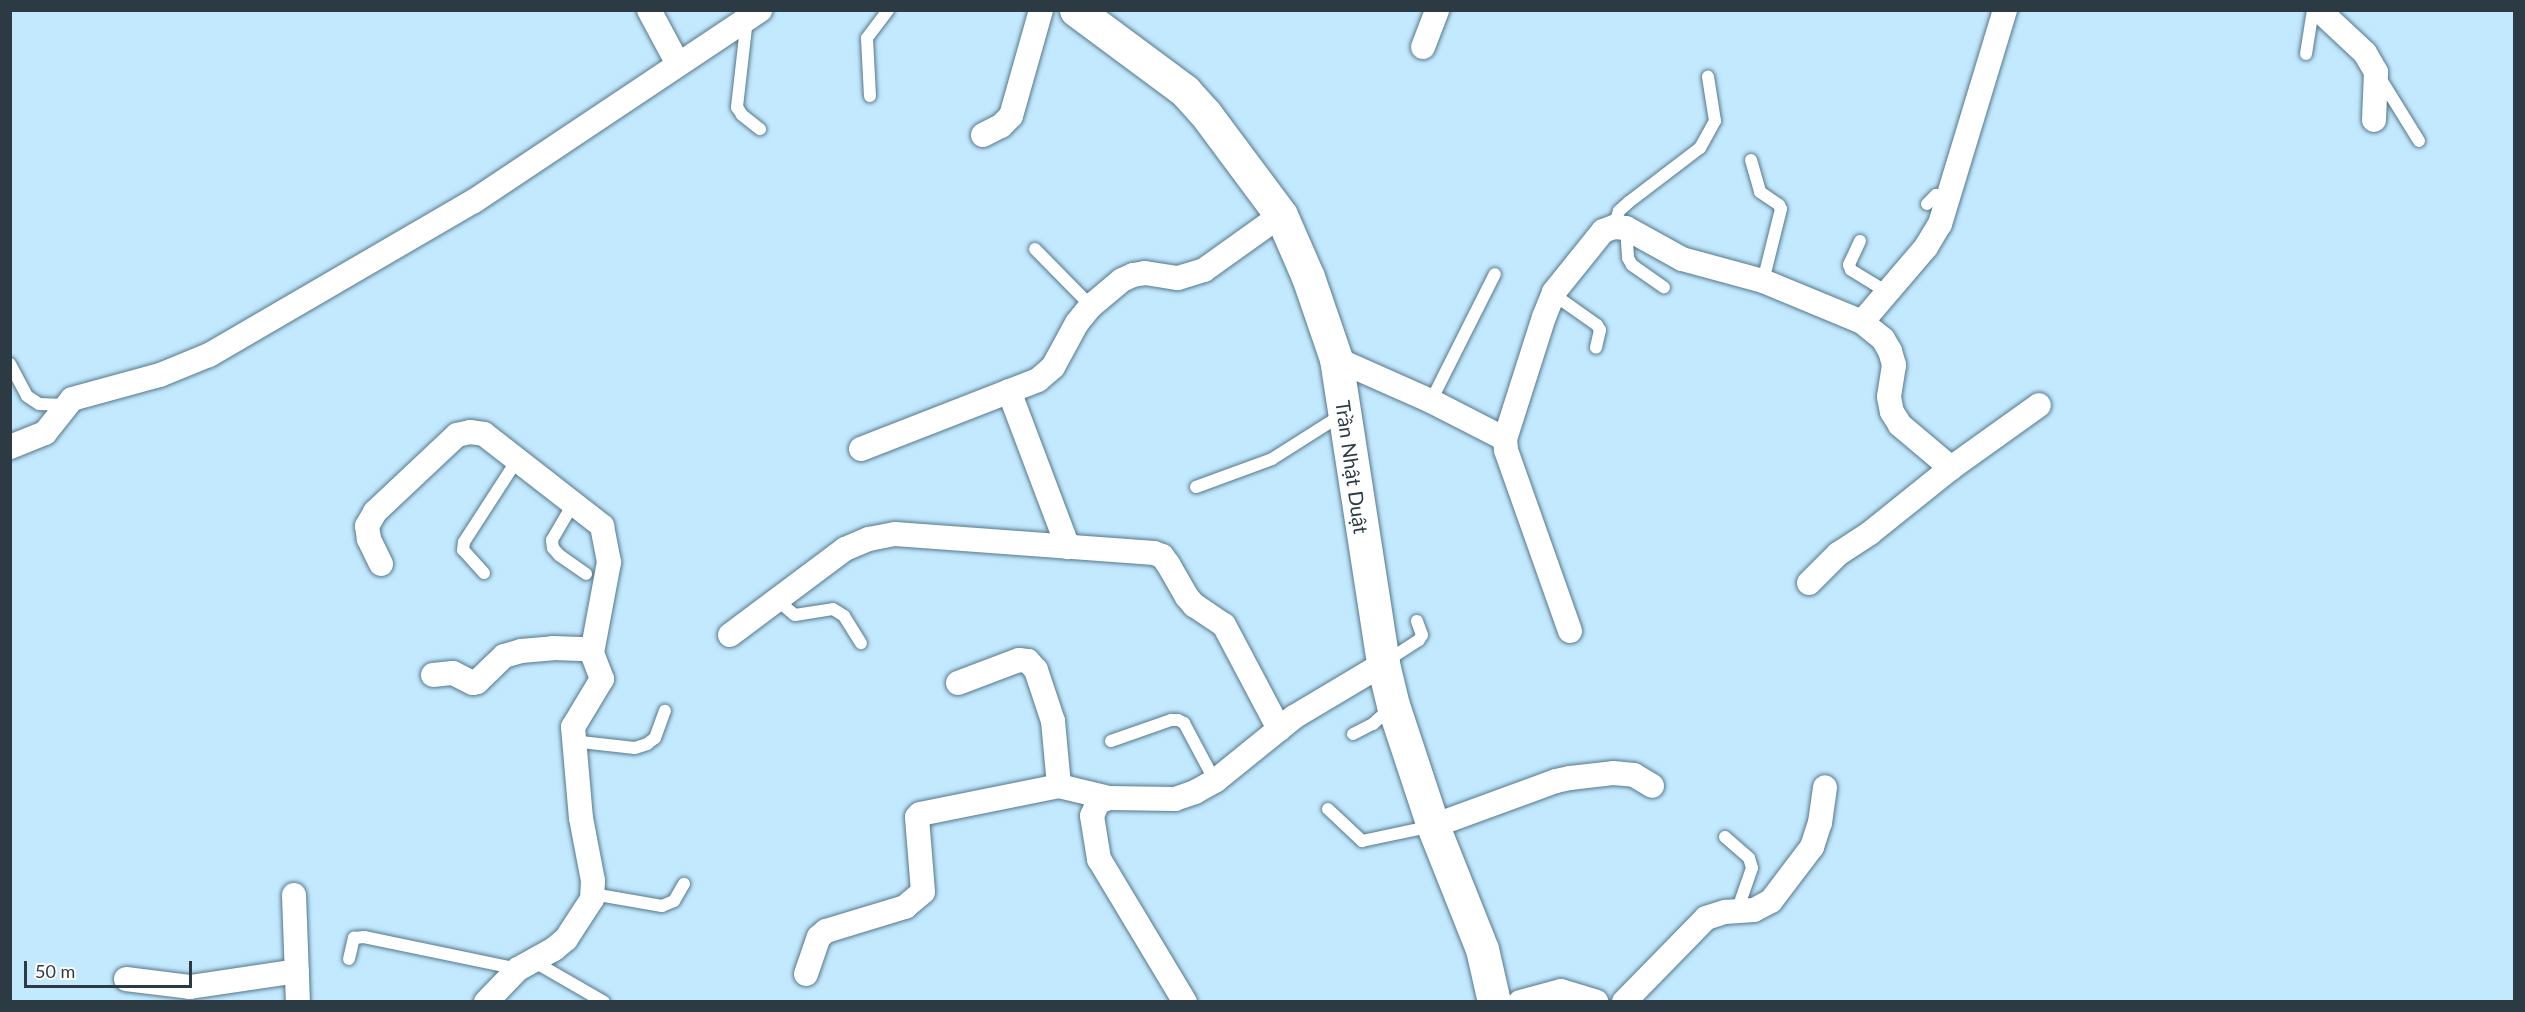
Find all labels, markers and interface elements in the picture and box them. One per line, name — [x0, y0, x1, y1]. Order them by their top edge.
street label: Trần Nhật Duật — [1331, 399, 1373, 535]
scale bar — [27, 949, 195, 987]
text: 50 m — [35, 960, 75, 982]

